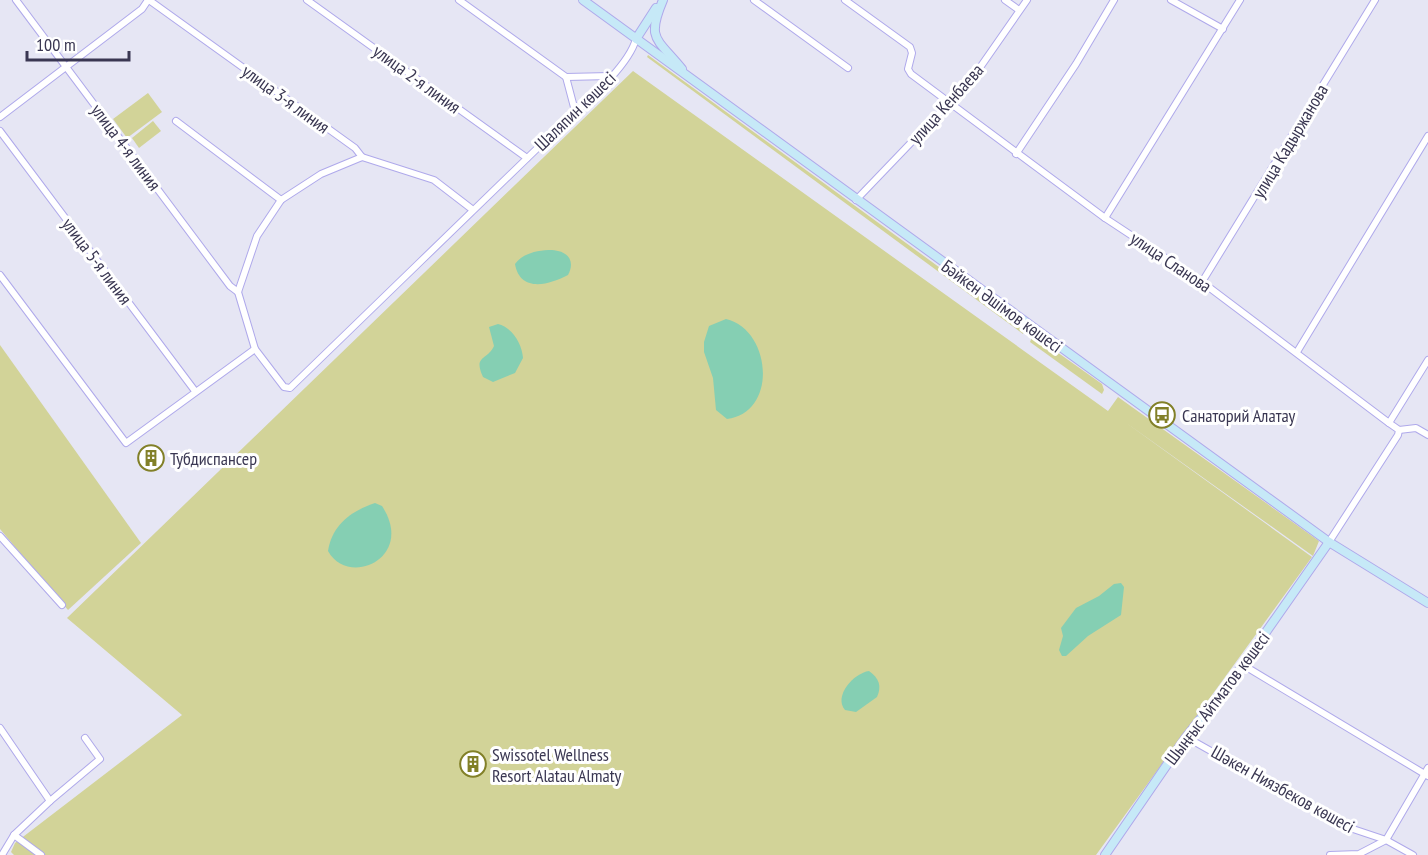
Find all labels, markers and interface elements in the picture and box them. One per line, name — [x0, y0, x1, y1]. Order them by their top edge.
scale bar — [27, 24, 129, 62]
text: 100 m — [36, 33, 76, 56]
street label: улица 2-я линия — [369, 39, 465, 119]
street label: улица 3-я линия — [238, 59, 334, 139]
street label: улица Кенбаева — [904, 59, 988, 149]
street label: Шаляпин көшесі — [530, 67, 620, 155]
street label: улица Кадыржанова — [1247, 80, 1333, 202]
street label: улица 4-я линия — [86, 99, 166, 195]
street label: улица 5-я линия — [57, 213, 137, 309]
street label: улица Сланова — [1126, 226, 1216, 298]
street label: Бәйкен Әшімов көшесі — [937, 254, 1067, 358]
bus stop icon: Санаторий Алатау — [1147, 400, 1177, 430]
place label: Санаторий Алатау — [1182, 404, 1296, 427]
building icon: Тубдиспансер — [136, 443, 166, 473]
place label: Тубдиспансер — [170, 447, 257, 470]
street label: Шыңғыс Айтматов көшесі — [1159, 627, 1275, 769]
street label: Шәкен Ниязбеков көшесі — [1207, 740, 1359, 838]
place label: Swissotel Wellness Resort Alatau Almaty — [492, 743, 622, 787]
building icon: Swissotel Wellness Resort Alatau Almaty — [458, 749, 488, 779]

